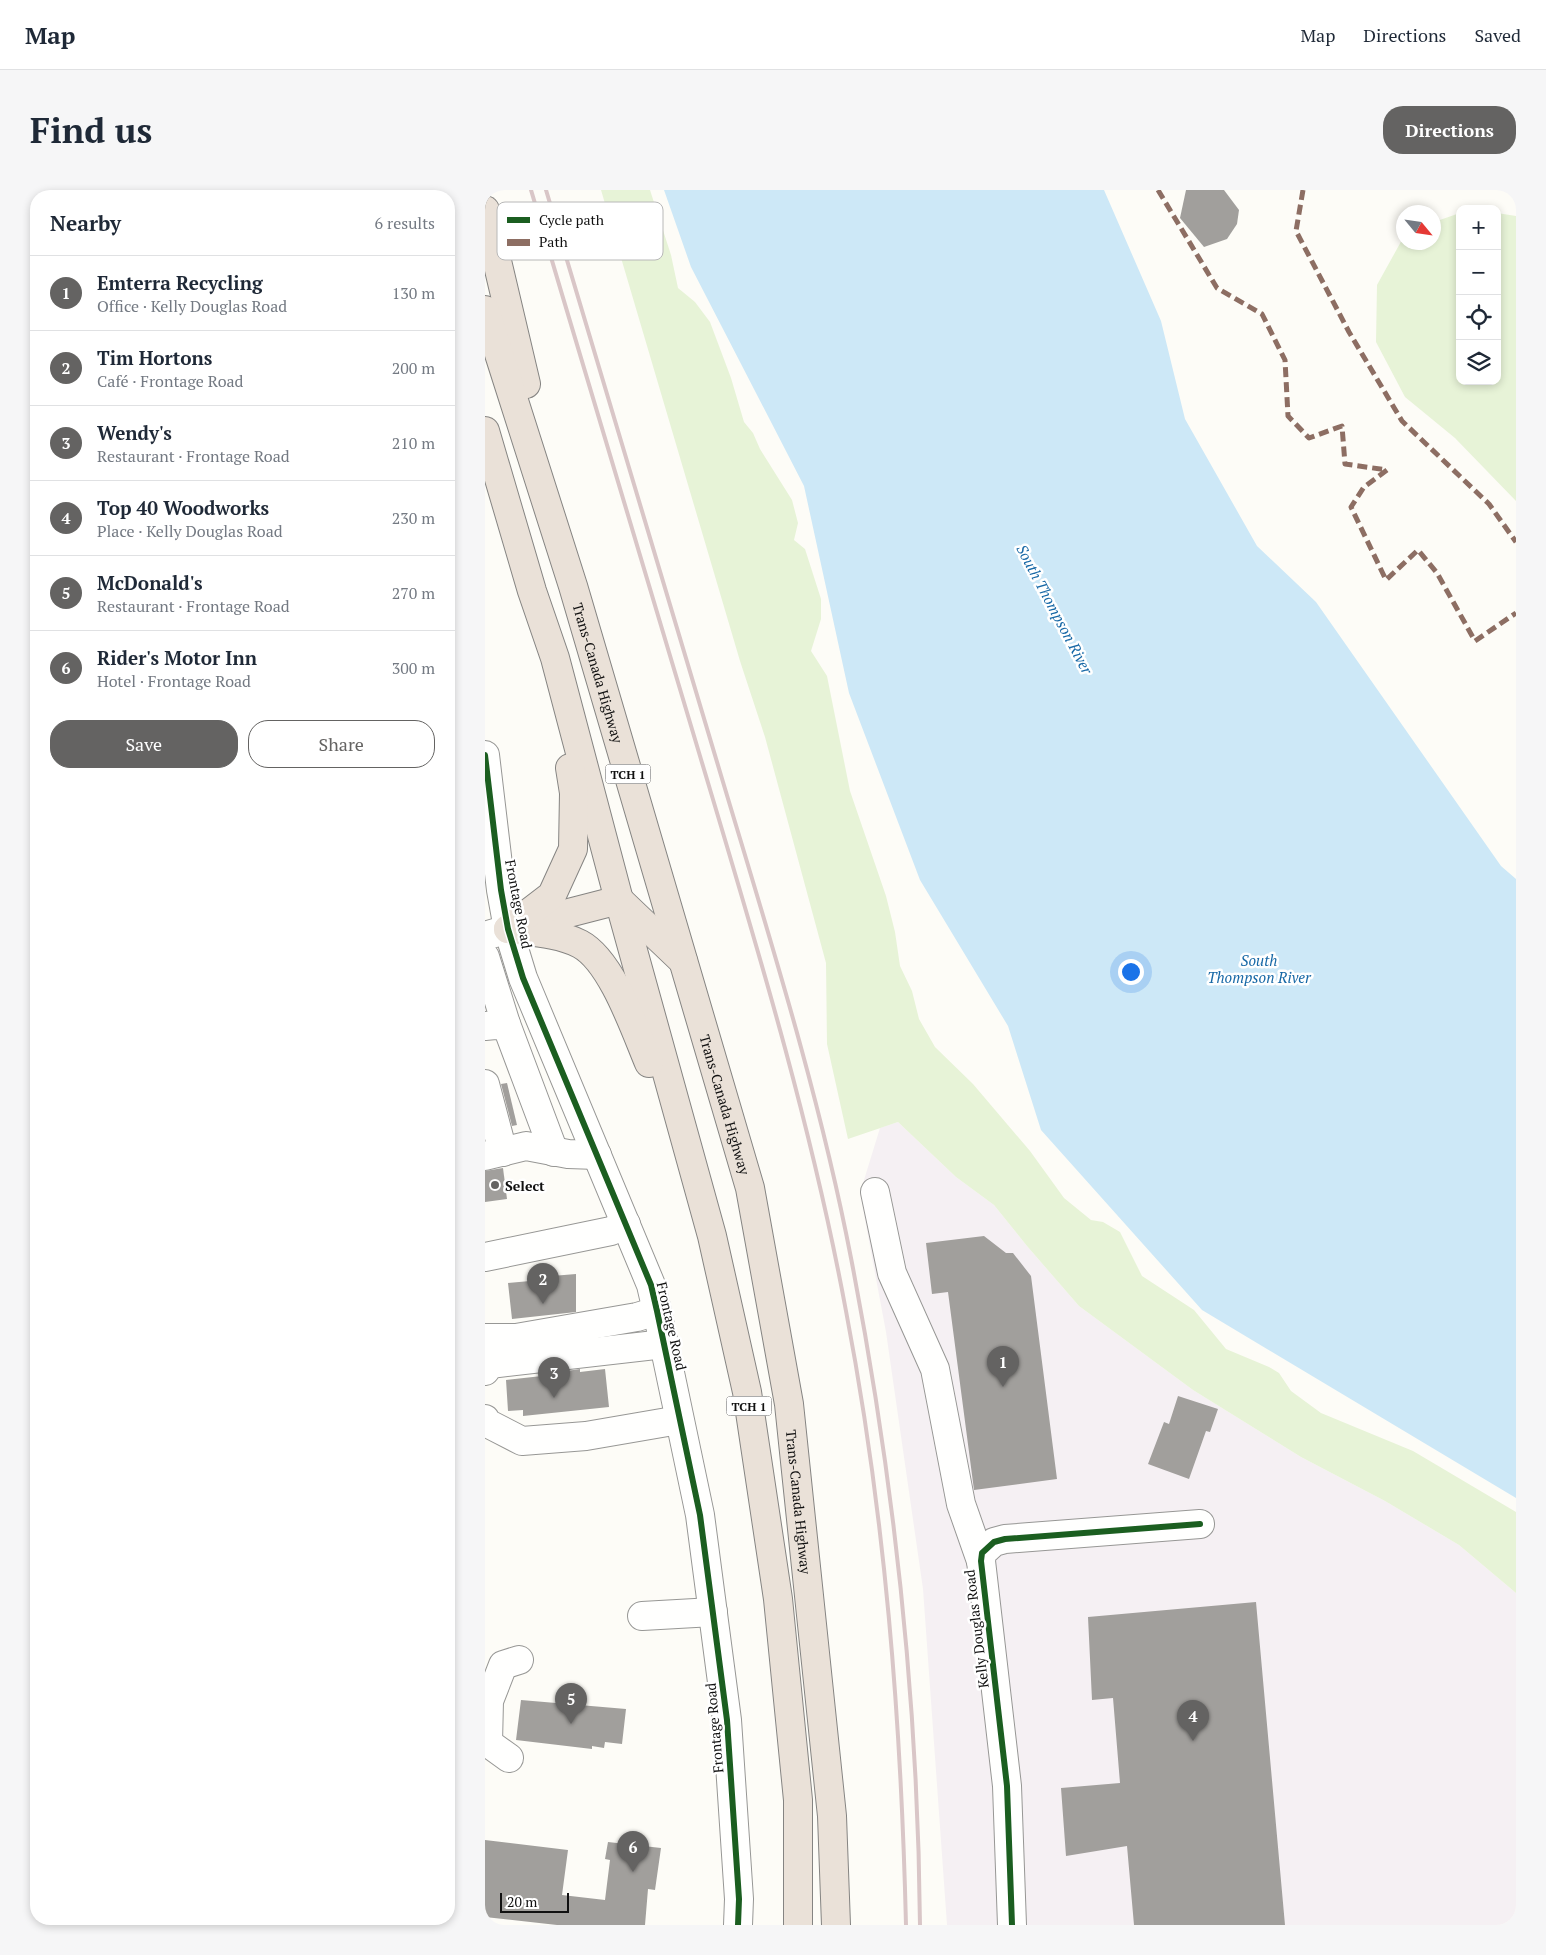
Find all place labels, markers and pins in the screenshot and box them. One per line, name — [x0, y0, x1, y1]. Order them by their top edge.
place label: Select — [505, 1176, 545, 1195]
marker: Select — [489, 1179, 501, 1191]
pin: 2 — [527, 1263, 559, 1304]
pin: 1 — [987, 1346, 1019, 1387]
pin: 3 — [538, 1357, 570, 1398]
pin: 5 — [555, 1683, 587, 1724]
pin: 4 — [1177, 1700, 1209, 1741]
pin: 6 — [617, 1831, 649, 1872]

